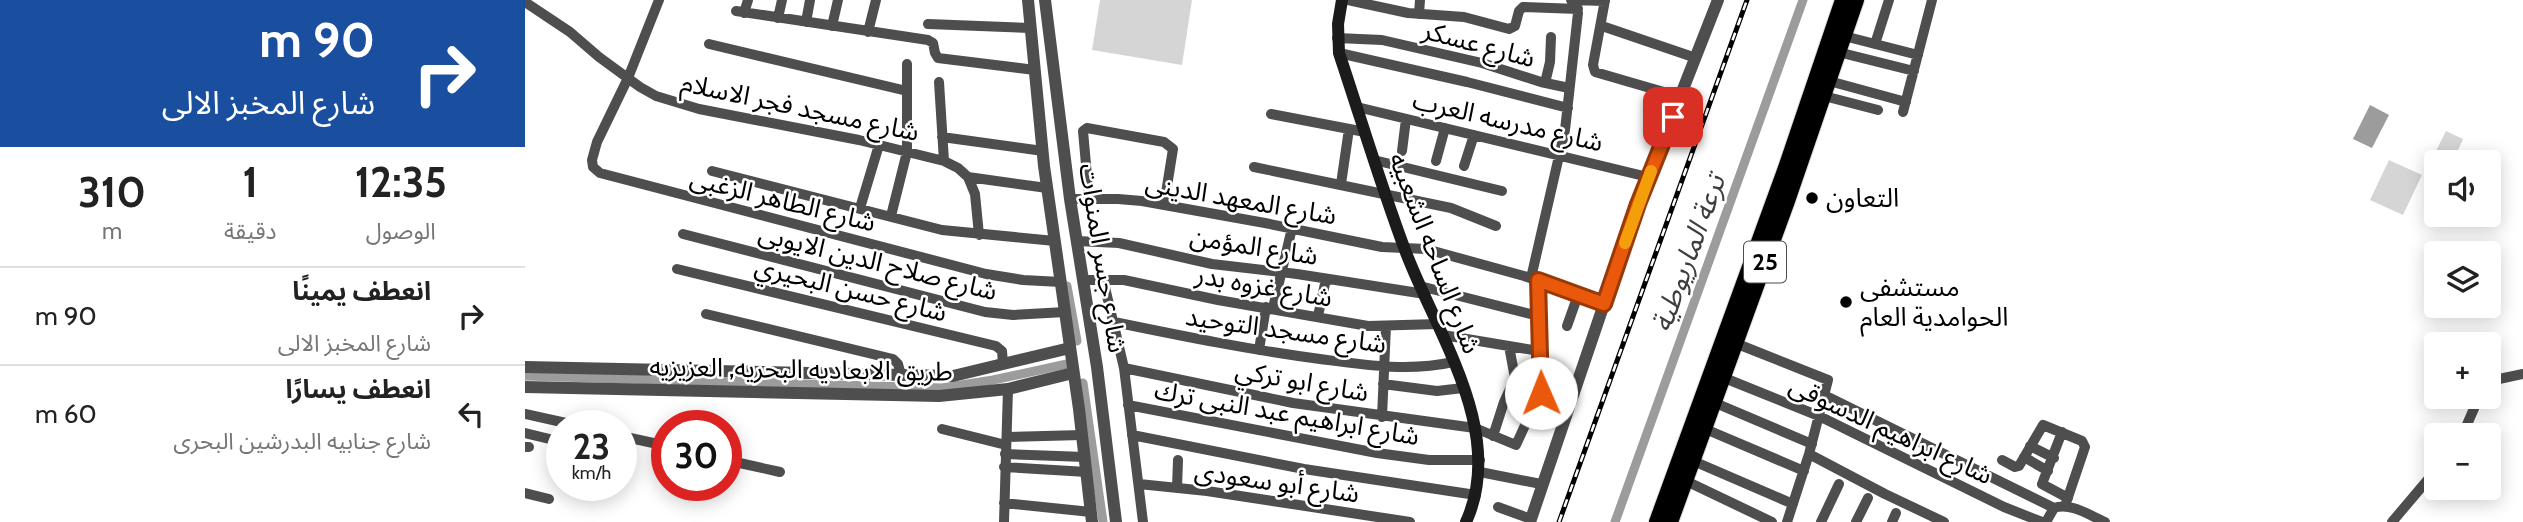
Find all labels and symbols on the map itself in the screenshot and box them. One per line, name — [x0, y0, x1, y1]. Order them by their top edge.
street label: شارع عسكر — [1417, 13, 1539, 77]
street label: شارع مسجد فجر الاسلام — [677, 66, 922, 152]
street label: شارع مدرسه العرب — [1409, 84, 1606, 161]
pin — [1643, 87, 1703, 147]
street label: شارع الساحه الشعبيه — [1379, 148, 1488, 359]
street label: شارع الطاهر الزغبى — [686, 161, 879, 241]
street label: شارع جسر المنوات — [1069, 161, 1134, 355]
street label: شارع المعهد الدينى — [1142, 166, 1339, 235]
water label: ترعة الماريوطية — [1644, 166, 1733, 336]
place label: التعاون — [1826, 182, 1899, 214]
marker: التعاون — [1804, 190, 1820, 206]
street label: شارع صلاح الدين الايوبى — [755, 217, 1001, 310]
street label: شارع المؤمن — [1187, 220, 1320, 275]
road number: 25 — [1744, 242, 1786, 282]
street label: شارع حسن البحيري — [751, 250, 950, 332]
street label: شارع غزوه بدر — [1192, 258, 1335, 317]
place label: مستشفى الحوامدية العام — [1860, 271, 2008, 337]
marker: مستشفى الحوامدية العام — [1838, 294, 1854, 310]
street label: شارع مسجد التوحيد — [1183, 300, 1388, 363]
street label: طريق الابعاديه البحريه, العزيزيه — [649, 350, 953, 388]
street label: شارع ابو تركي — [1232, 354, 1371, 412]
position arrow — [1504, 356, 1578, 430]
street label: شارع ابراهيم الدسوقى — [1782, 369, 1998, 495]
street label: شارع ابراهيم عبد النبى ترك — [1151, 374, 1422, 456]
speed limit sign: 30 — [651, 410, 742, 501]
street label: شارع أبو سعودى — [1192, 454, 1362, 512]

